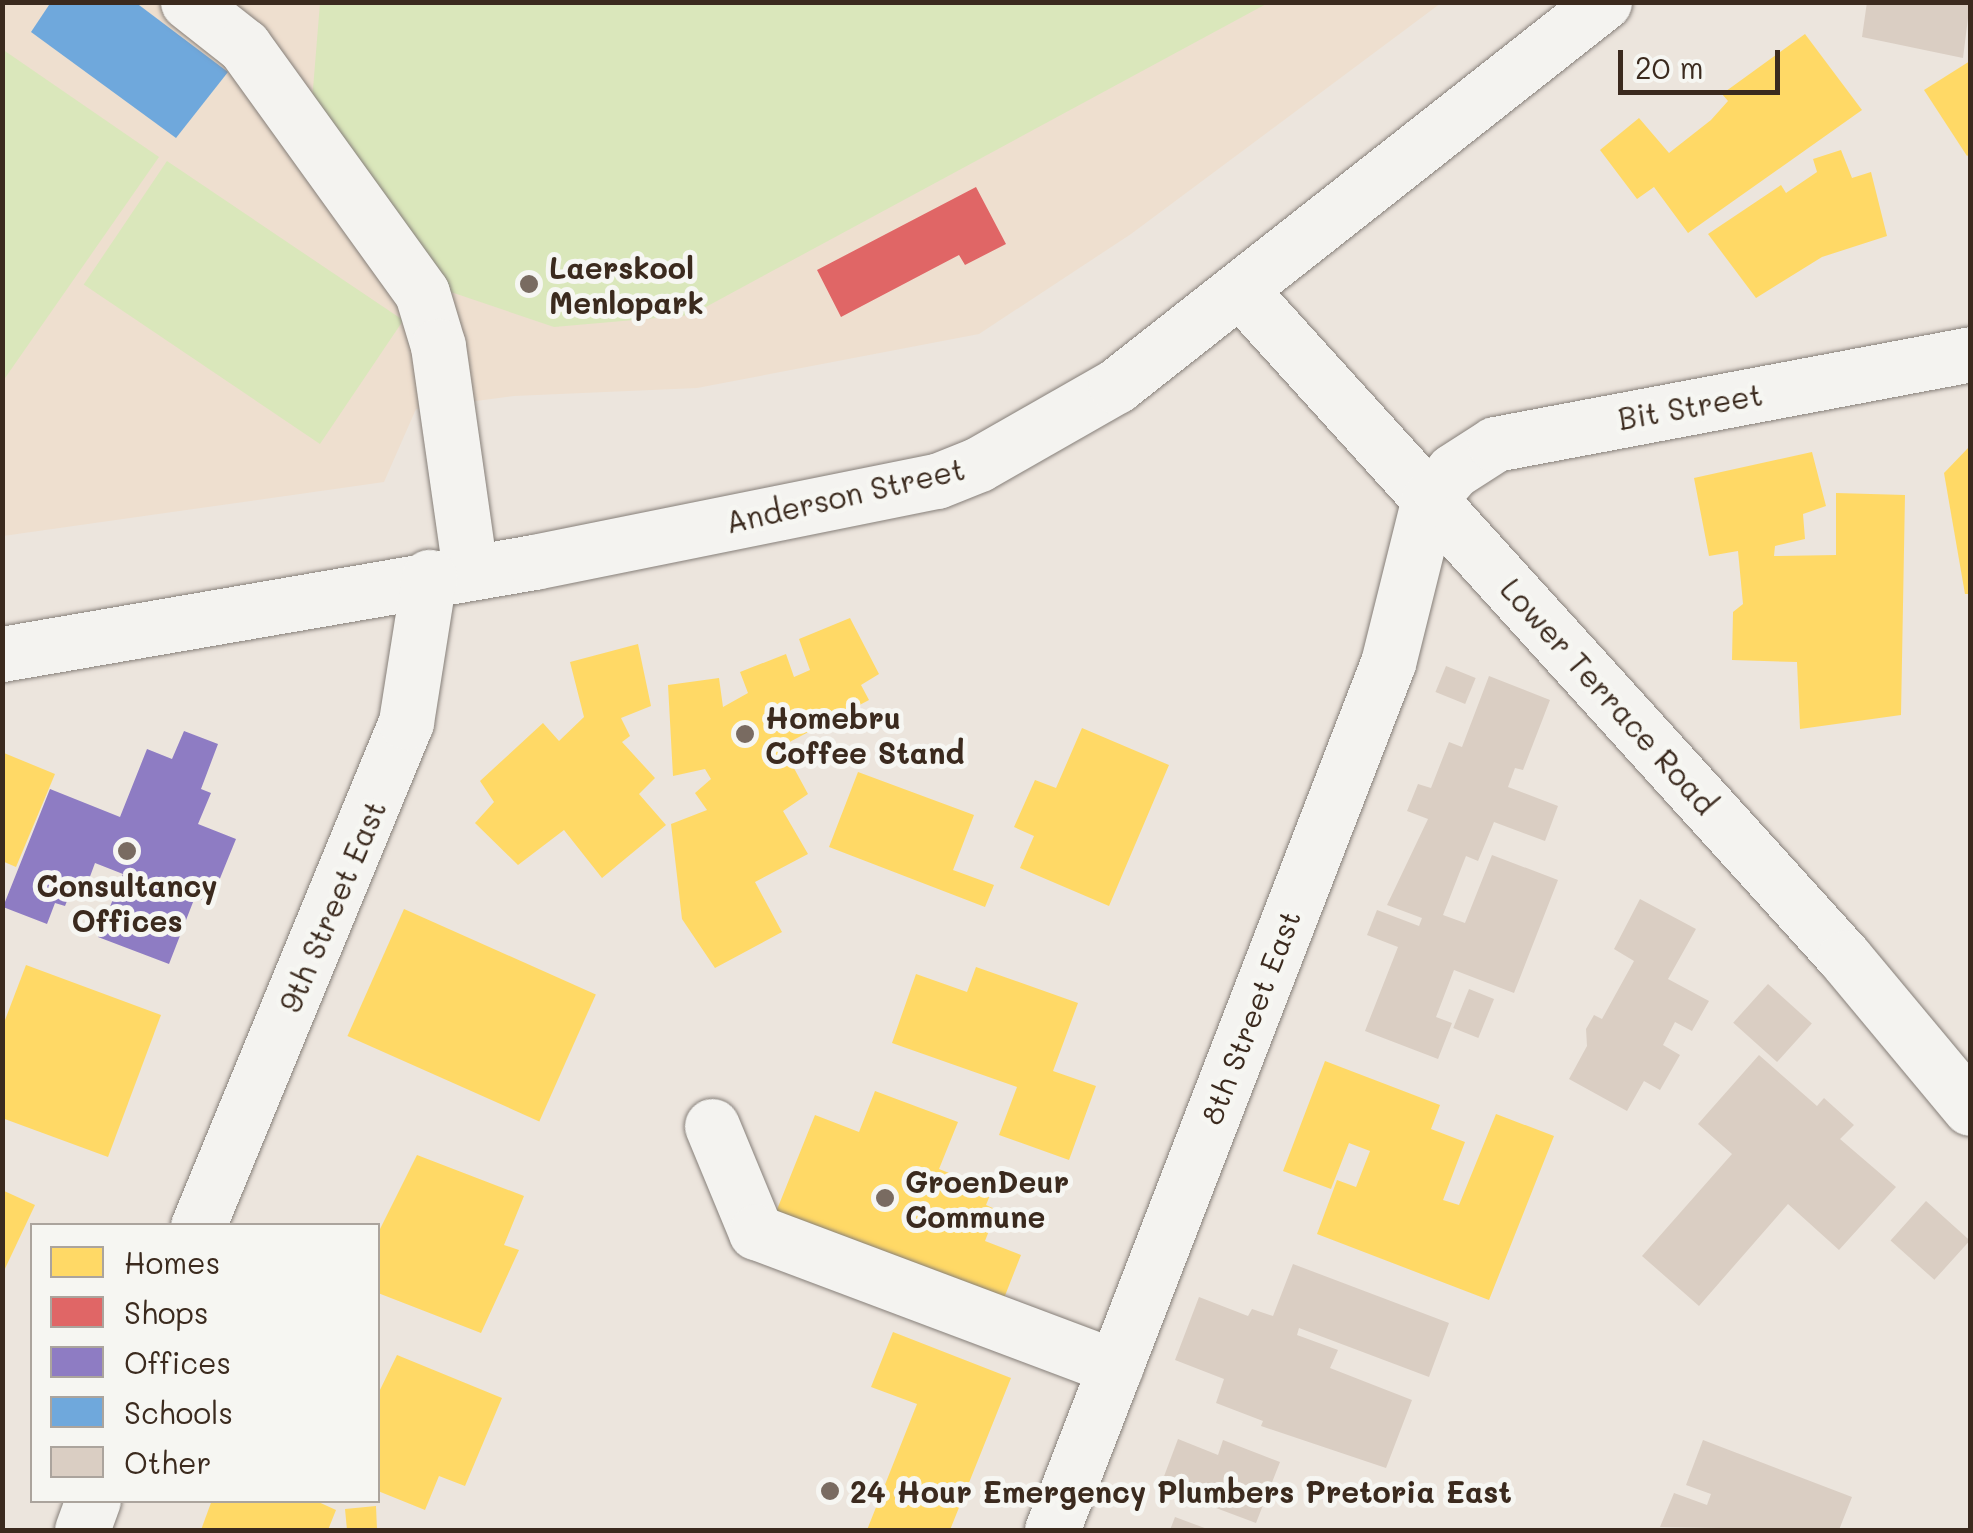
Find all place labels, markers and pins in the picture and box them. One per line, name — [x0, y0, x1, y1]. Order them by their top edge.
place label: Laerskool Menlopark — [549, 249, 704, 320]
marker: Laerskool Menlopark — [518, 273, 540, 295]
place label: Homebru Coffee Stand — [765, 699, 964, 770]
marker: Homebru Coffee Stand — [734, 723, 756, 745]
marker: Consultancy Offices — [116, 840, 138, 862]
place label: Consultancy Offices — [36, 867, 218, 938]
place label: GroenDeur Commune — [905, 1163, 1069, 1234]
marker: GroenDeur Commune — [874, 1187, 896, 1209]
place label: 24 Hour Emergency Plumbers Pretoria East — [850, 1473, 1512, 1509]
marker: 24 Hour Emergency Plumbers Pretoria East — [819, 1480, 841, 1502]

